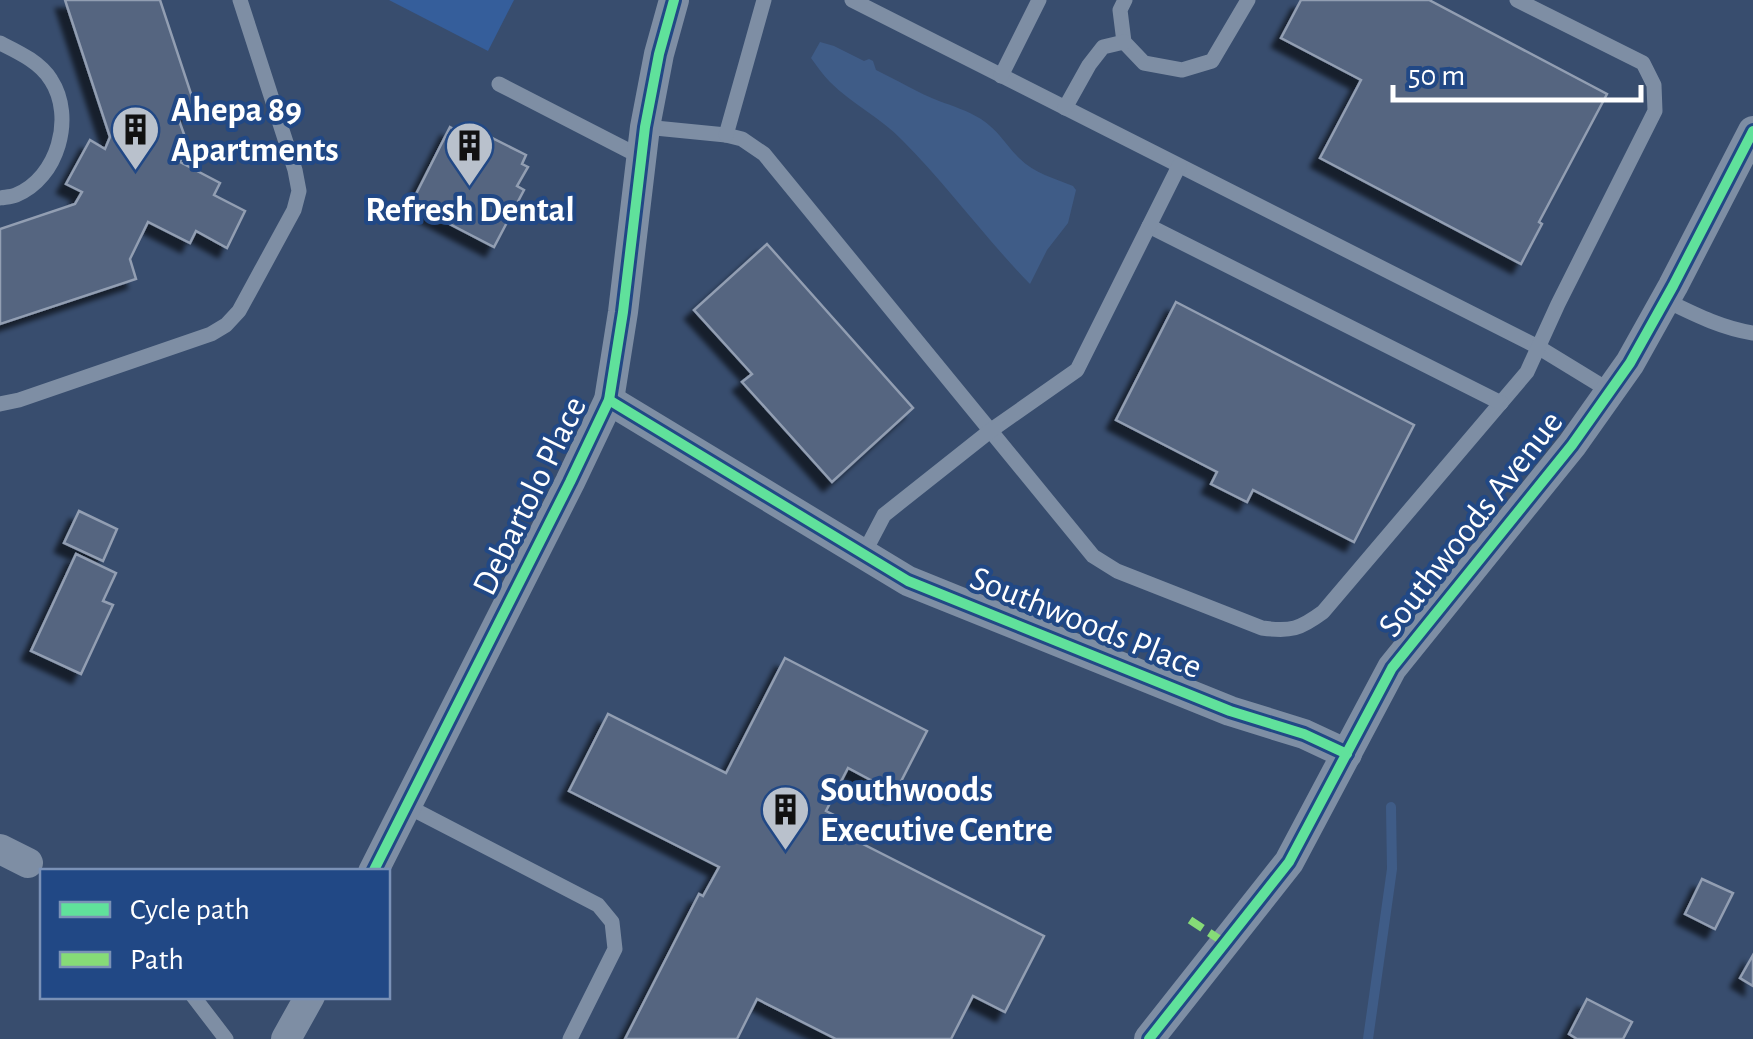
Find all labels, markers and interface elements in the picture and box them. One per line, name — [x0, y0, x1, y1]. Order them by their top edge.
scale bar — [1393, 40, 1640, 102]
text: 50 m — [1408, 61, 1465, 91]
place label: Ahepa 89 Apartments — [171, 93, 339, 168]
building icon: Ahepa 89 Apartments — [110, 104, 162, 172]
building icon: Refresh Dental — [444, 120, 496, 188]
place label: Refresh Dental — [365, 193, 575, 228]
street label: Debartolo Place — [467, 391, 593, 601]
street label: Southwoods Avenue — [1372, 405, 1570, 643]
street label: Southwoods Place — [965, 561, 1207, 685]
place label: Southwoods Executive Centre — [820, 773, 1053, 848]
building icon: Southwoods Executive Centre — [759, 784, 811, 852]
legend — [40, 869, 390, 999]
text: Cycle path — [130, 895, 250, 925]
text: Path — [130, 945, 184, 975]

